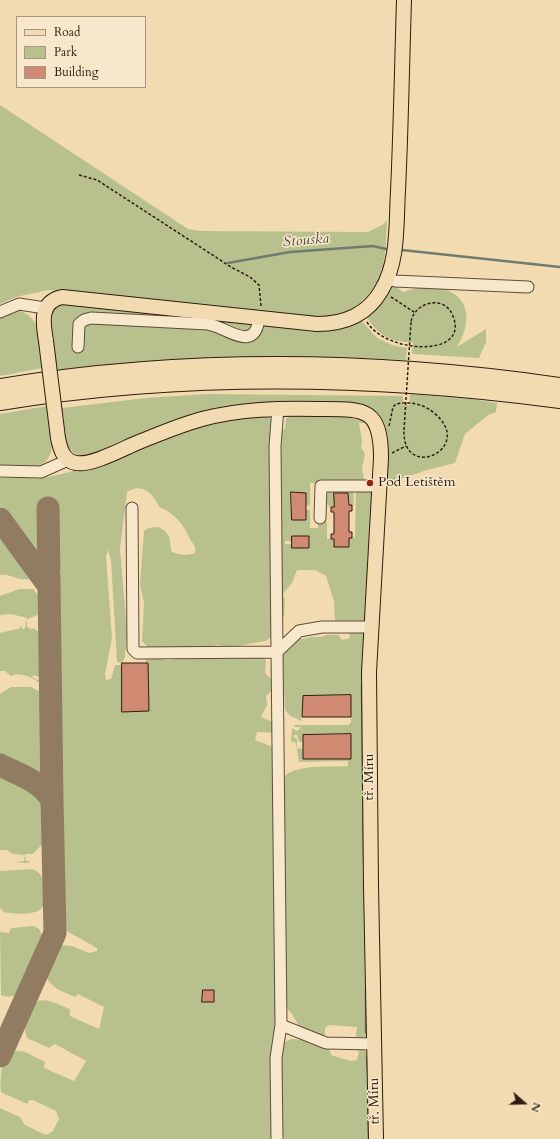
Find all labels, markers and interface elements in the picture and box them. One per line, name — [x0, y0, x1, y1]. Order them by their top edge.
legend — [16, 16, 146, 88]
text: Road — [54, 24, 80, 40]
text: Park — [54, 44, 77, 60]
text: Building — [54, 64, 98, 80]
water label: Stouska — [282, 230, 330, 252]
place label: Pod Letištěm — [378, 475, 456, 491]
marker: Pod Letištěm — [365, 478, 375, 488]
street label: tř. Míru — [362, 754, 378, 800]
street label: tř. Míru — [366, 1077, 384, 1125]
north arrow — [504, 1083, 544, 1123]
text: N — [527, 1100, 544, 1114]

